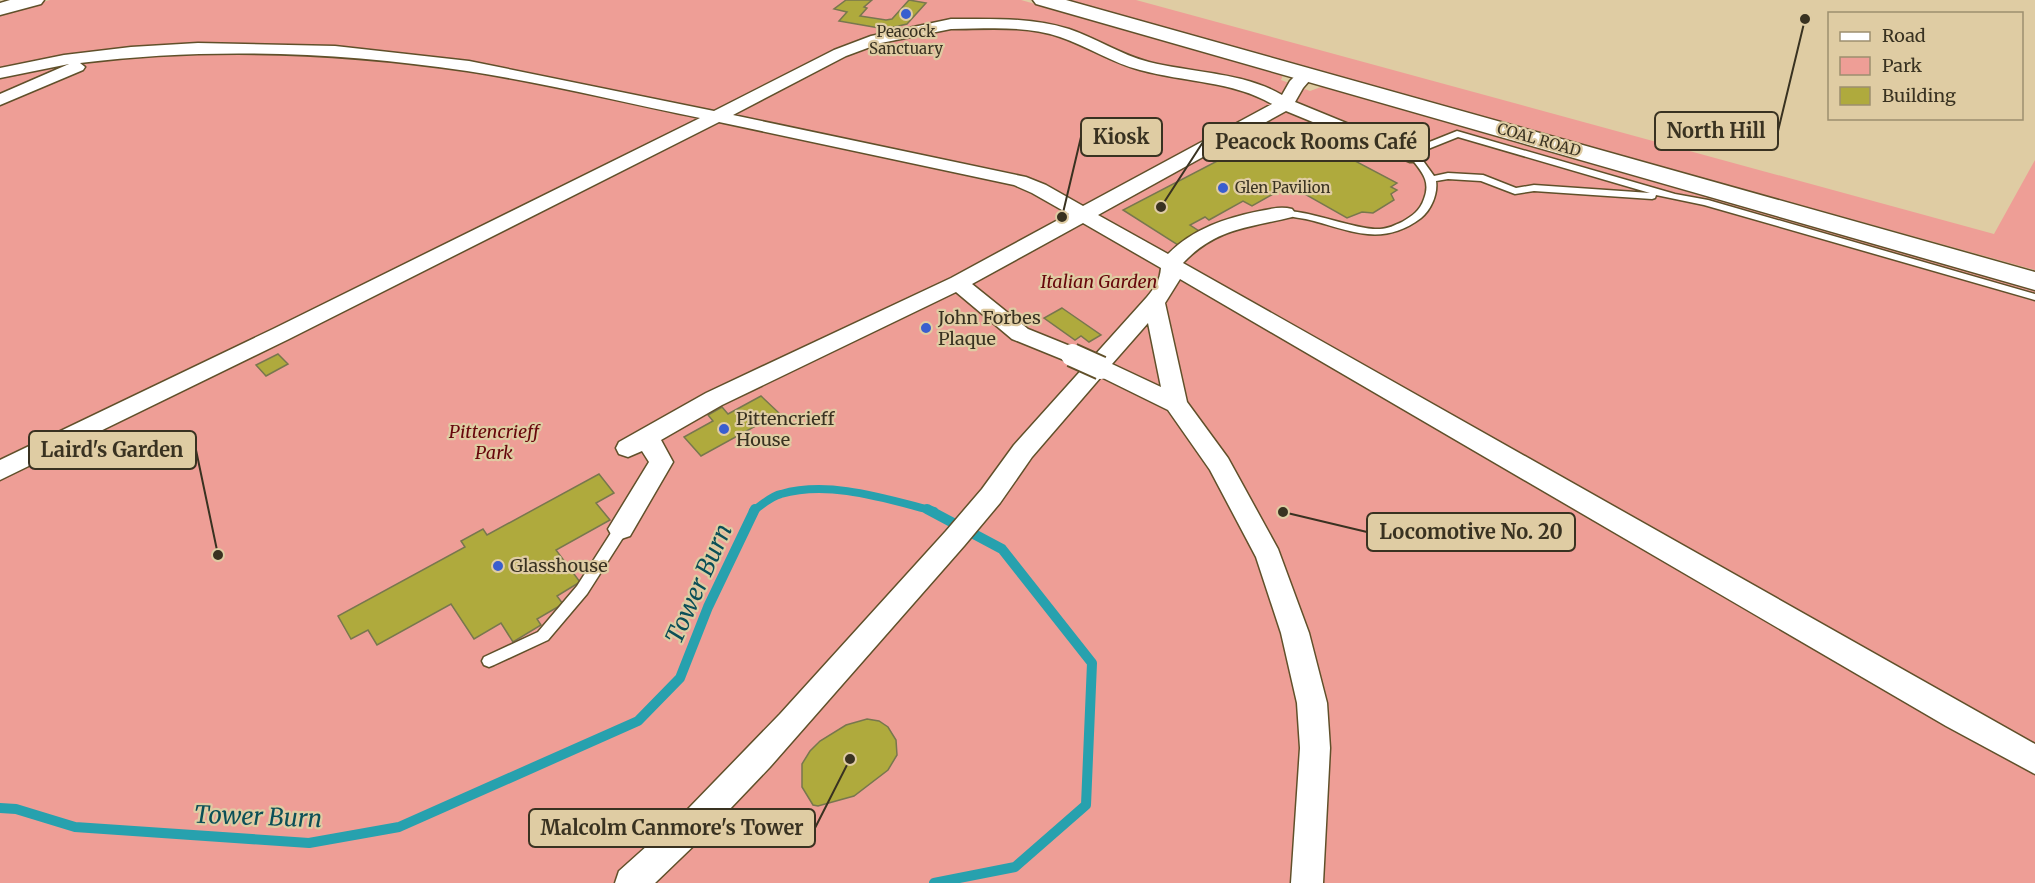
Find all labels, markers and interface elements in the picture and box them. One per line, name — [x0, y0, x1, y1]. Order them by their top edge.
marker: Peacock Sanctuary — [899, 7, 913, 21]
legend — [1828, 12, 2023, 120]
place label: Peacock Sanctuary — [869, 22, 943, 58]
text: Road — [1882, 24, 1926, 47]
text: Park — [1882, 54, 1923, 77]
text: Building — [1882, 84, 1956, 107]
callout: North Hill — [1655, 112, 1778, 150]
callout: Kiosk — [1081, 118, 1162, 156]
text: North Hill — [1667, 118, 1766, 143]
street label: COAL ROAD — [1495, 119, 1583, 161]
callout: Peacock Rooms Café — [1203, 123, 1429, 161]
text: Kiosk — [1093, 124, 1149, 149]
text: Peacock Rooms Café — [1215, 129, 1417, 154]
place label: Glen Pavilion — [1235, 178, 1331, 197]
marker: Glen Pavilion — [1216, 181, 1230, 195]
park label: Italian Garden — [1041, 270, 1157, 293]
place label: John Forbes Plaque — [937, 306, 1041, 350]
marker: John Forbes Plaque — [919, 321, 933, 335]
place label: Pittencrieff House — [736, 407, 836, 451]
park label: Pittencrieff Park — [449, 420, 541, 464]
marker: Pittencrieff House — [717, 422, 731, 436]
callout: Laird's Garden — [29, 431, 196, 469]
text: Laird's Garden — [41, 437, 184, 462]
callout: Locomotive No. 20 — [1367, 513, 1575, 551]
water label: Tower Burn — [658, 519, 739, 649]
text: Locomotive No. 20 — [1379, 519, 1563, 544]
place label: Glasshouse — [510, 554, 608, 577]
marker: Glasshouse — [491, 559, 505, 573]
water label: Tower Burn — [194, 799, 323, 834]
callout: Malcolm Canmore's Tower — [529, 809, 815, 847]
text: Malcolm Canmore's Tower — [541, 815, 803, 840]

